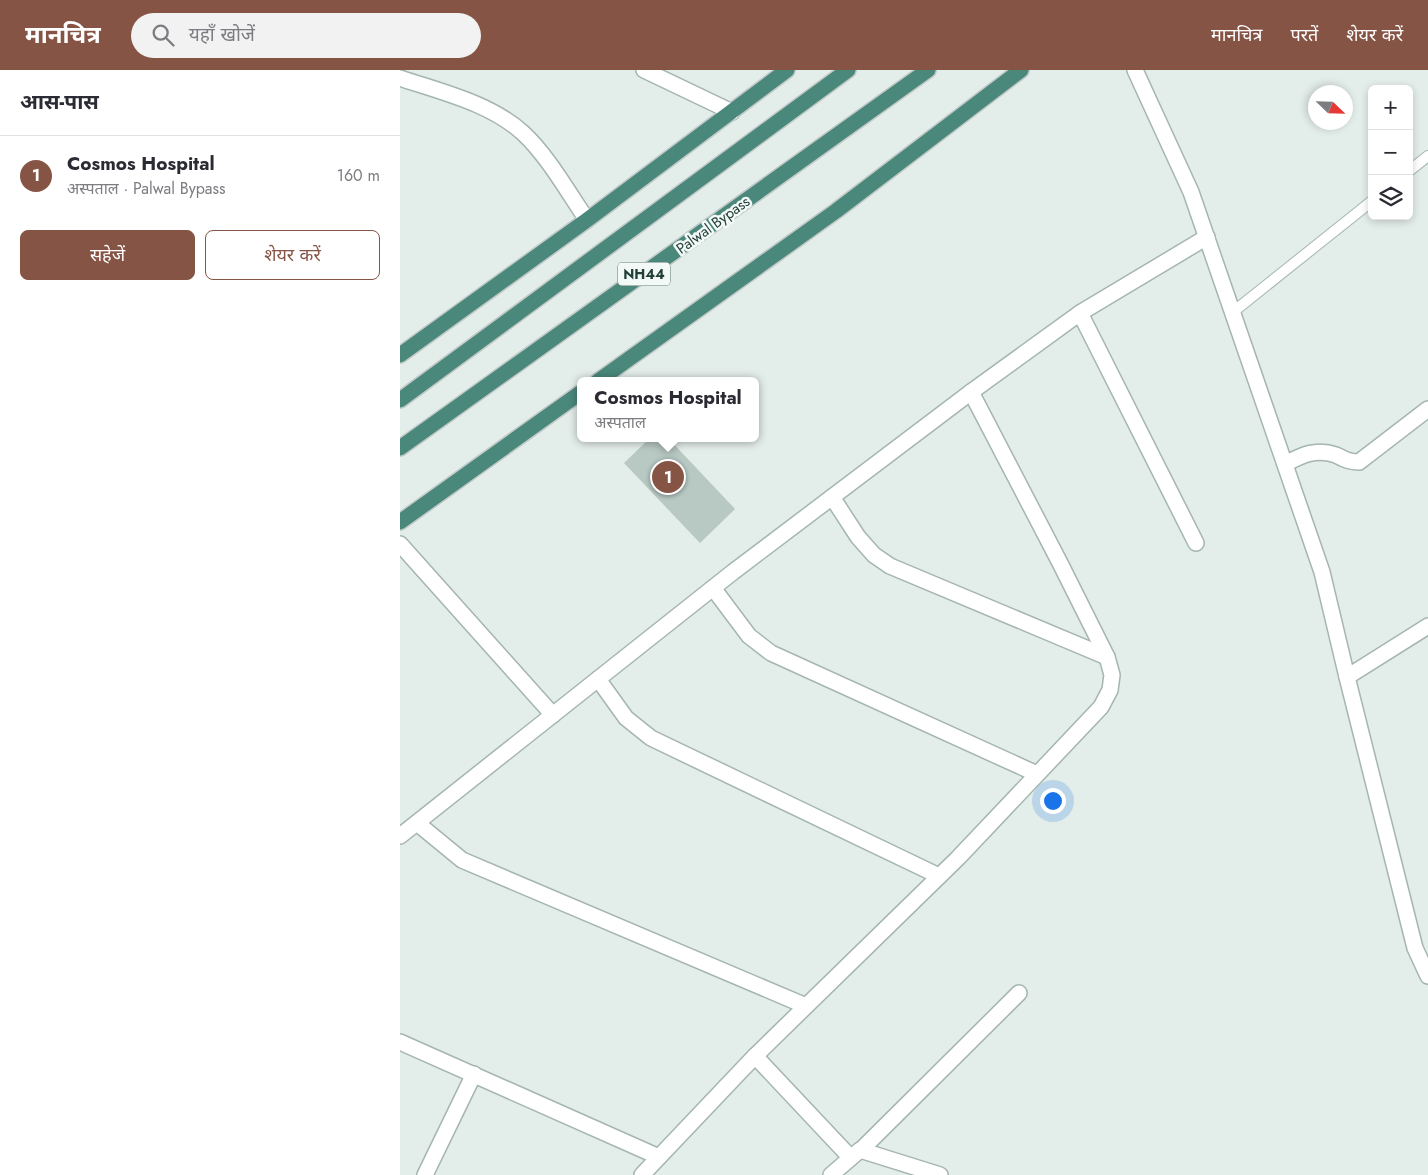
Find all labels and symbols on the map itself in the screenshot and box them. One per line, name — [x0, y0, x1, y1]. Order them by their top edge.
north arrow — [1308, 85, 1353, 130]
street label: Palwal Bypass — [671, 191, 755, 259]
road number: NH44 — [618, 262, 670, 285]
pin: 1 — [652, 458, 684, 496]
your location — [1040, 788, 1066, 814]

